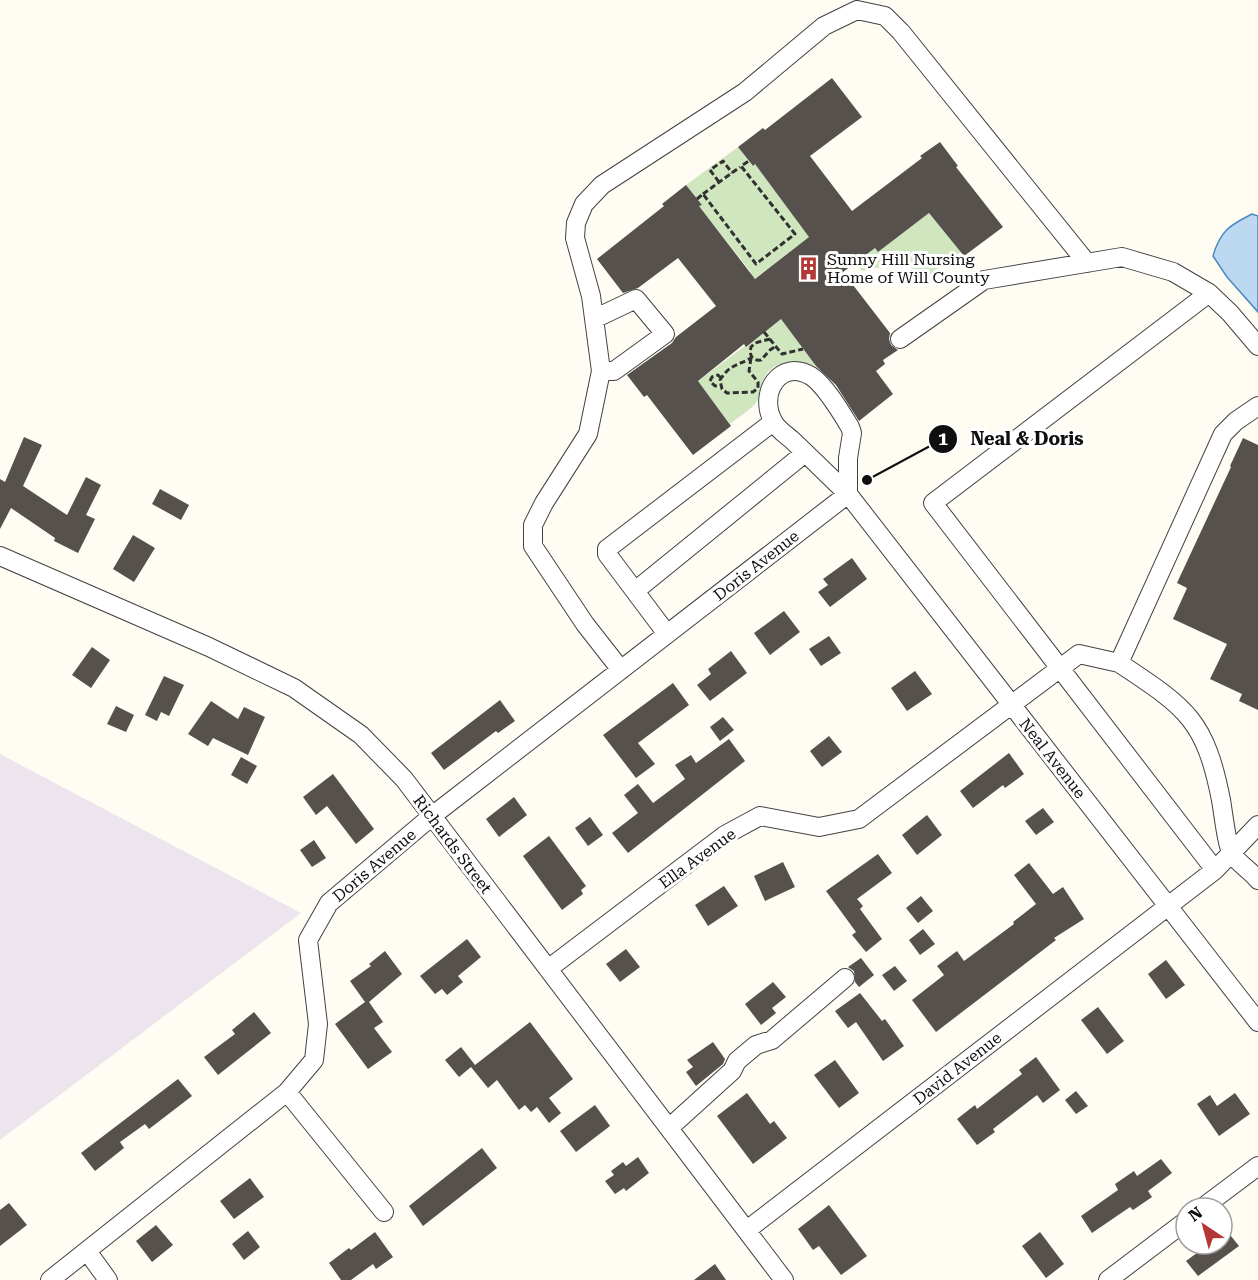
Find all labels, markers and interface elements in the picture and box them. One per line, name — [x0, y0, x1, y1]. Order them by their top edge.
place label: Sunny Hill Nursing Home of Will County — [827, 250, 990, 287]
building icon: Sunny Hill Nursing Home of Will County — [796, 255, 822, 281]
callout: Neal & Doris — [928, 421, 1096, 457]
text: 1 — [938, 428, 948, 449]
text: Neal & Doris — [970, 428, 1084, 449]
street label: Doris Avenue — [710, 526, 803, 605]
street label: Neal Avenue — [1015, 714, 1090, 802]
street label: Richards Street — [409, 791, 496, 897]
street label: Ella Avenue — [655, 824, 740, 893]
street label: Doris Avenue — [329, 825, 420, 906]
street label: David Avenue — [909, 1028, 1005, 1109]
north arrow — [1174, 1196, 1234, 1256]
text: N — [1185, 1203, 1206, 1226]

